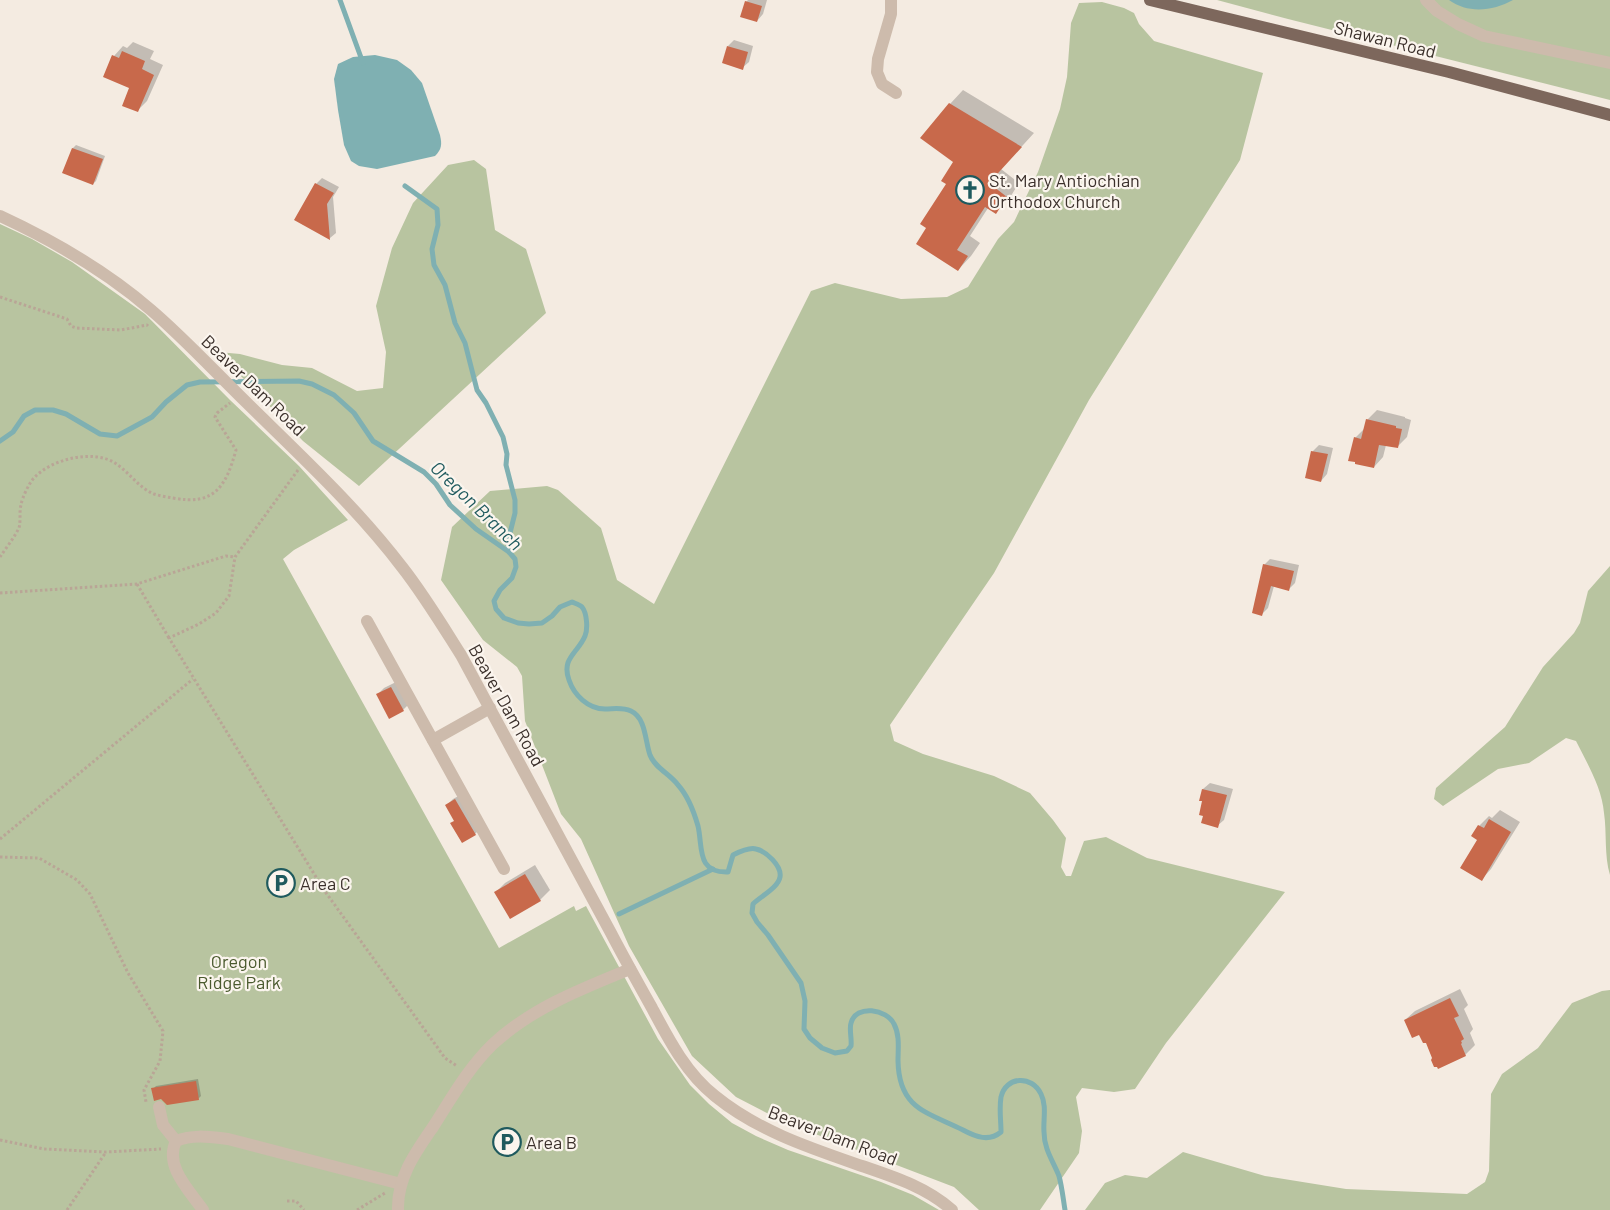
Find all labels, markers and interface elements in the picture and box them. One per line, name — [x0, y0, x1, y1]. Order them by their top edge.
street label: Shawan Road — [1332, 16, 1438, 62]
place label: St. Mary Antiochian Orthodox Church — [989, 169, 1140, 212]
church icon: St. Mary Antiochian Orthodox Church — [955, 175, 985, 205]
street label: Beaver Dam Road — [197, 330, 311, 440]
water label: Oregon Branch — [426, 455, 528, 555]
street label: Beaver Dam Road — [464, 640, 550, 770]
parking icon: Area C — [266, 868, 296, 898]
place label: Area C — [300, 872, 351, 894]
park label: Oregon Ridge Park — [197, 950, 281, 993]
street label: Beaver Dam Road — [765, 1100, 901, 1170]
parking icon: Area B — [492, 1127, 522, 1157]
place label: Area B — [526, 1131, 577, 1153]

